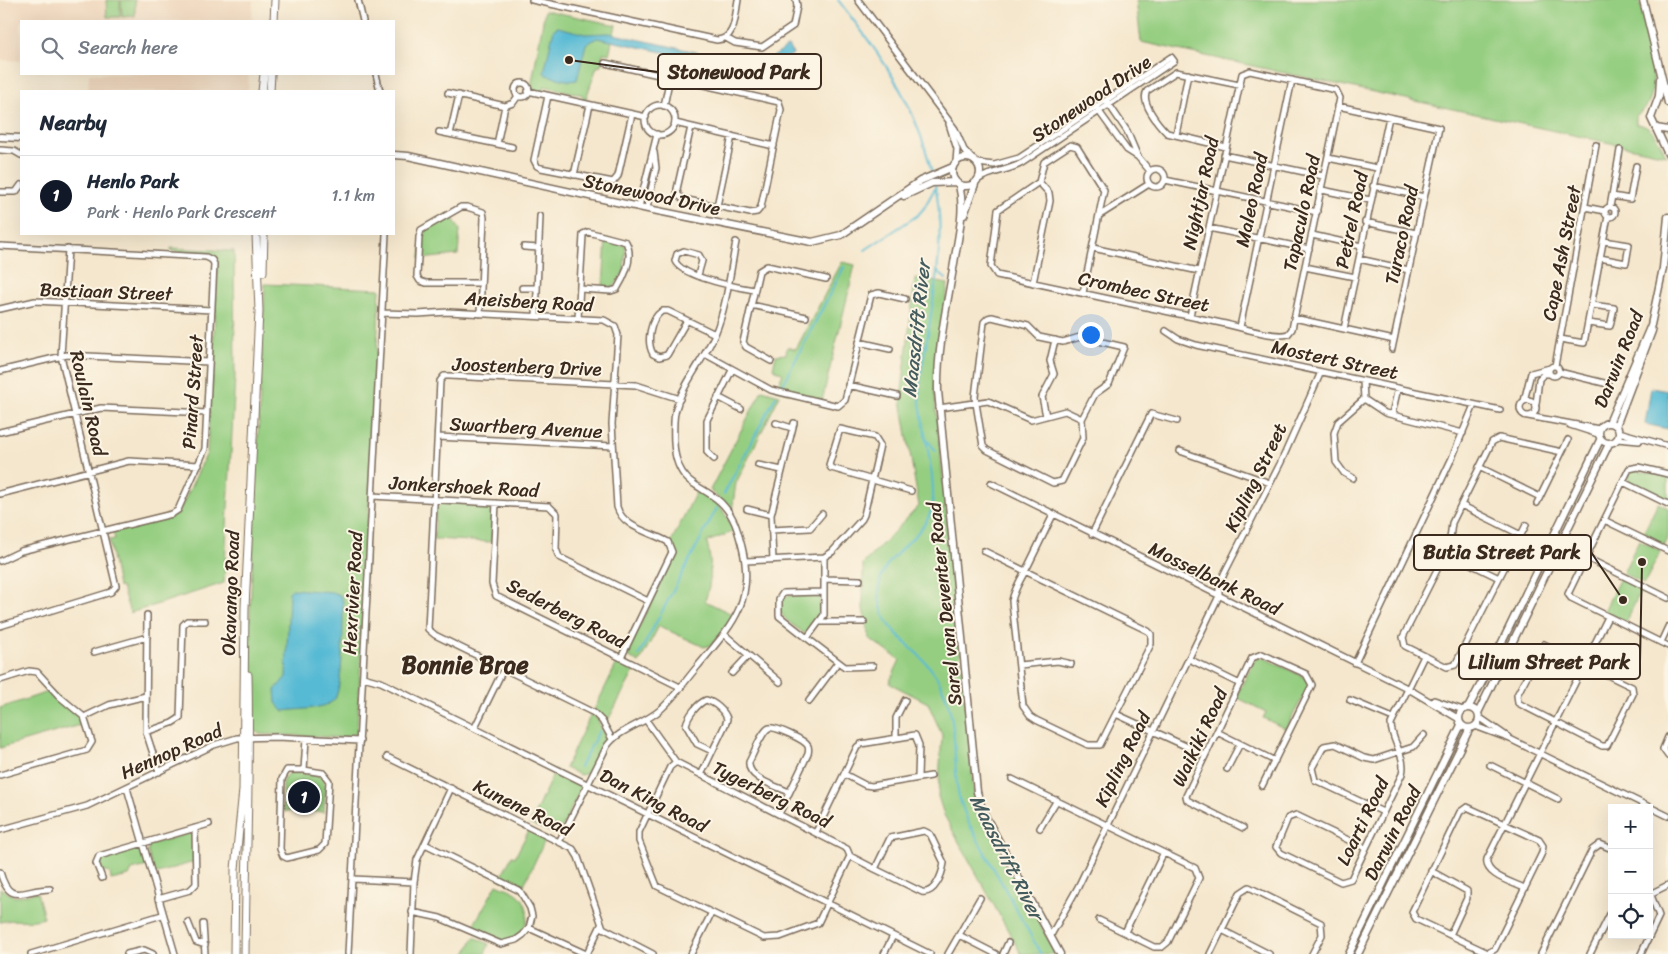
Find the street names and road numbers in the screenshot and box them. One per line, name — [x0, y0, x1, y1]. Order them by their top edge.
street label: Stonewood Drive — [1024, 46, 1158, 151]
street label: Nightjar Road — [1172, 132, 1229, 253]
street label: Maleo Road — [1225, 148, 1278, 250]
street label: Tapaculo Road — [1273, 150, 1330, 274]
street label: Stonewood Drive — [580, 164, 724, 225]
street label: Petrel Road — [1325, 167, 1378, 271]
street label: Turaco Road — [1375, 180, 1429, 288]
street label: Cape Ash Street — [1532, 181, 1591, 324]
street label: Crombec Street — [1075, 261, 1213, 322]
street label: Bastiaan Street — [39, 273, 174, 310]
street label: Aneisberg Road — [463, 282, 596, 321]
street label: Darwin Road — [1584, 304, 1654, 413]
street label: Mostert Street — [1268, 330, 1401, 389]
street label: Pinard Street — [172, 332, 213, 450]
street label: Roulain Road — [60, 347, 117, 461]
street label: Joostenberg Drive — [451, 347, 602, 386]
street label: Swartberg Avenue — [449, 407, 604, 448]
street label: Kipling Street — [1215, 417, 1296, 538]
street label: Jonkershoek Road — [387, 466, 542, 507]
street label: Sarel van Deventer Road — [917, 499, 972, 707]
street label: Okavango Road — [212, 529, 249, 656]
street label: Hexrivier Road — [333, 530, 372, 655]
street label: Mosselbank Road — [1143, 532, 1288, 626]
street label: Sederberg Road — [501, 569, 635, 659]
street label: Waikiki Road — [1162, 681, 1238, 792]
street label: Kipling Road — [1085, 705, 1160, 813]
street label: Hennop Road — [115, 713, 229, 789]
street label: Tygerberg Road — [707, 751, 839, 838]
street label: Dan King Road — [594, 759, 716, 843]
street label: Kunene Road — [468, 769, 580, 847]
street label: Loarti Road — [1327, 770, 1399, 871]
street label: Darwin Road — [1354, 778, 1431, 887]

